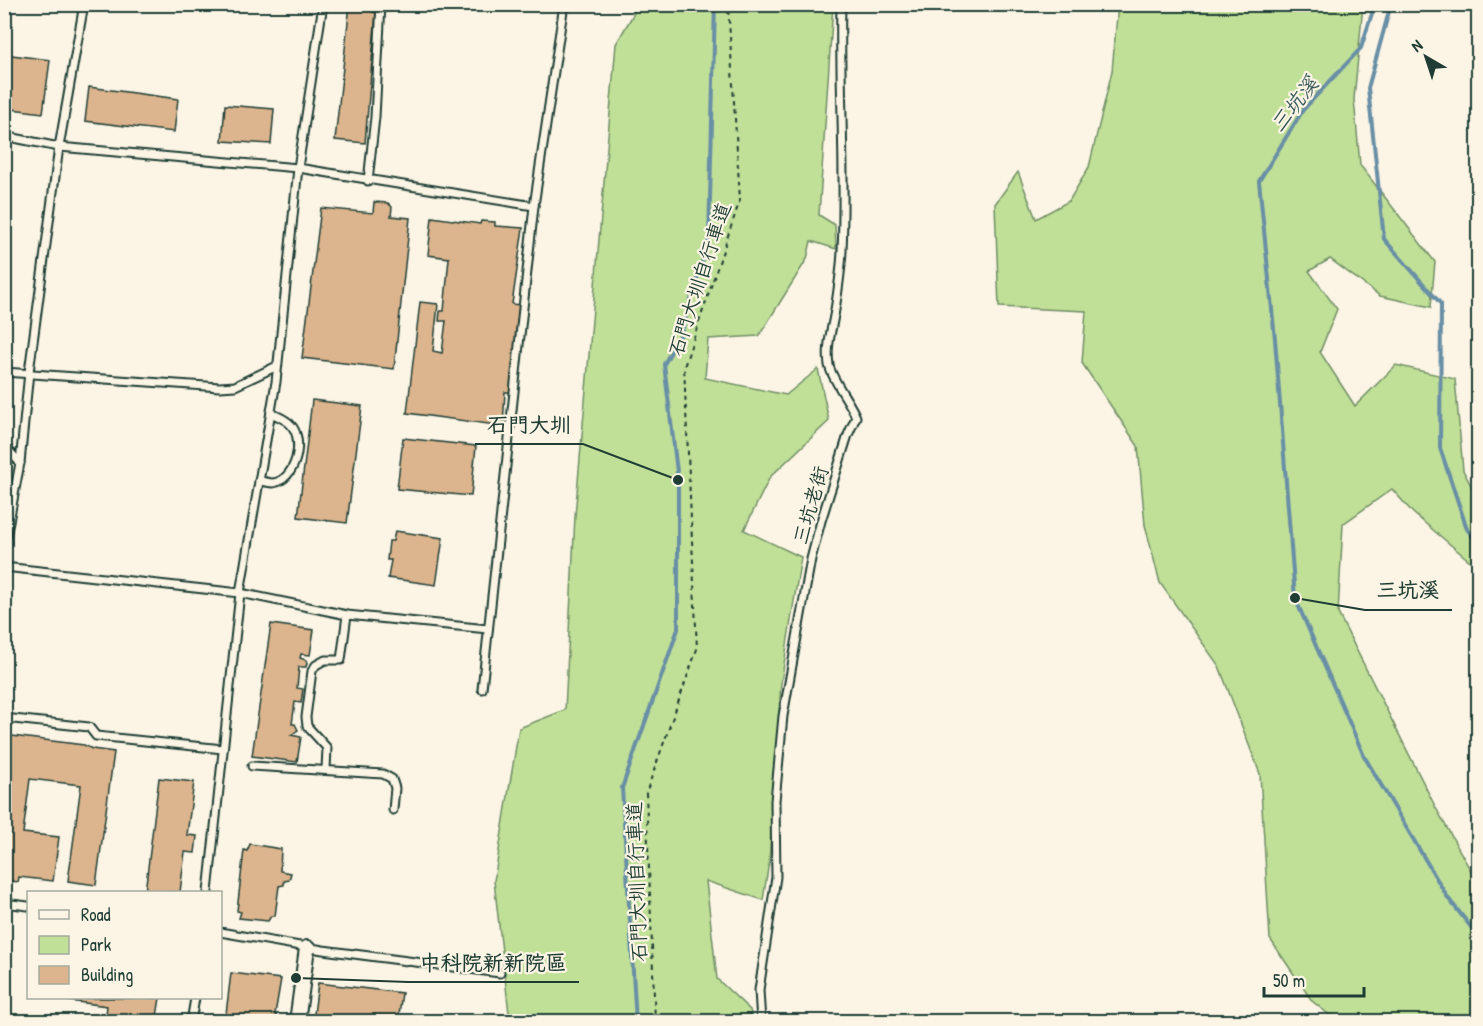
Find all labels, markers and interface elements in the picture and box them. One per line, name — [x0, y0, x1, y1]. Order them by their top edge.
north arrow — [1396, 27, 1456, 87]
text: N — [1406, 34, 1427, 57]
water label: 三坑溪 — [1263, 69, 1325, 138]
street label: 石門大圳自行車道 — [661, 199, 737, 359]
callout: 石門大圳 — [475, 405, 583, 444]
text: 石門大圳 — [487, 410, 571, 439]
street label: 三坑老街 — [786, 463, 834, 547]
callout: 三坑溪 — [1365, 571, 1452, 610]
text: 三坑溪 — [1377, 575, 1440, 604]
street label: 石門大圳自行車道 — [620, 802, 652, 962]
legend — [27, 891, 222, 999]
text: Road — [81, 902, 111, 927]
text: Park — [81, 932, 112, 957]
callout: 中科院新新院區 — [408, 943, 579, 982]
text: 中科院新新院區 — [420, 948, 567, 977]
scale bar — [1264, 960, 1364, 998]
text: Building — [81, 962, 133, 987]
text: 50 m — [1273, 968, 1305, 993]

